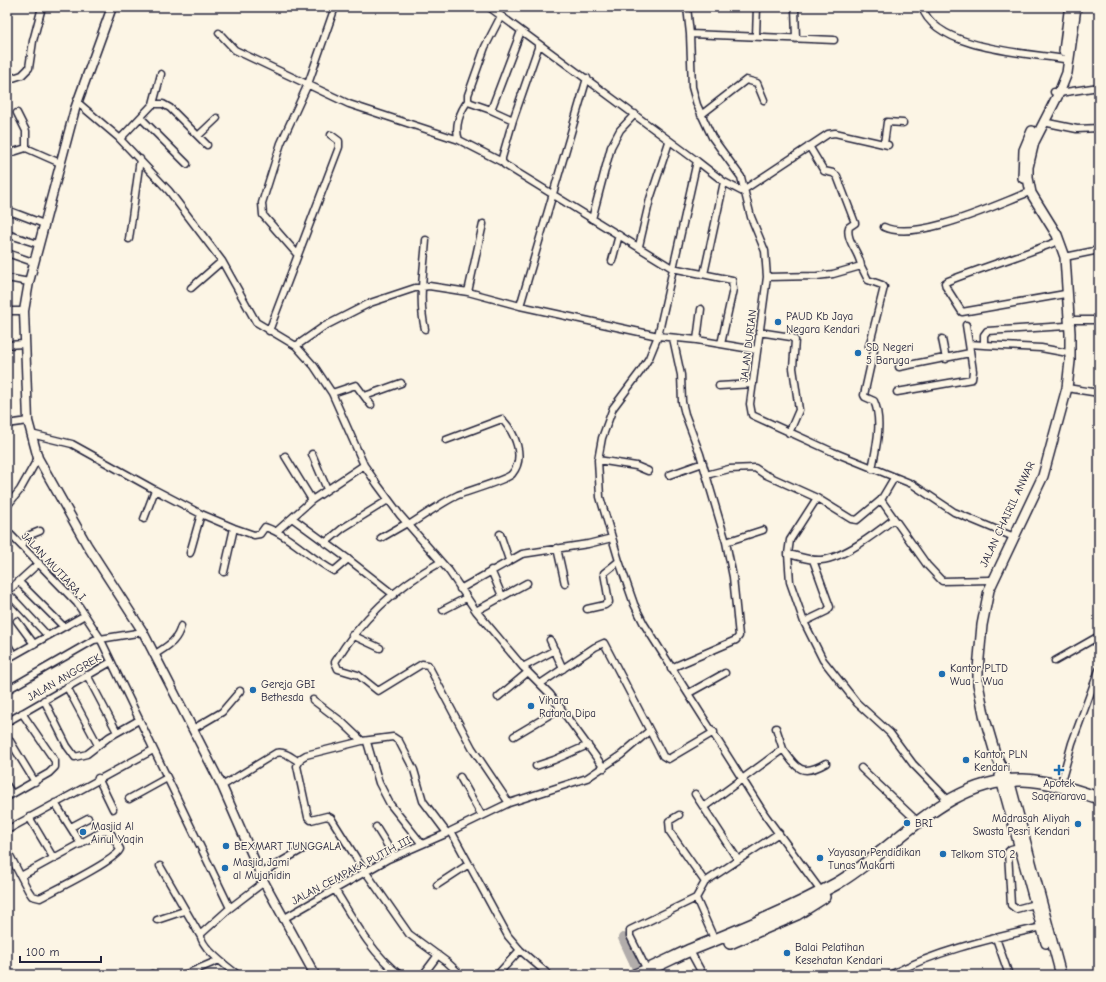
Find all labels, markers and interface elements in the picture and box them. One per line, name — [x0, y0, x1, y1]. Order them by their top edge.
street label: JALAN DURIAN — [738, 309, 759, 383]
place label: PAUD Kb Jaya Negara Kendari — [786, 310, 860, 336]
marker: PAUD Kb Jaya Negara Kendari — [773, 317, 783, 327]
place label: SD Negeri 5 Baruga — [866, 341, 914, 367]
marker: SD Negeri 5 Baruga — [853, 348, 863, 358]
street label: JALAN CHAIRIL ANWAR — [977, 459, 1038, 569]
street label: JALAN MUTIARA I — [19, 530, 89, 603]
street label: JALAN ANGGREK — [25, 651, 103, 704]
place label: Kantor PLTD Wua - Wua — [950, 662, 1008, 688]
marker: Kantor PLTD Wua - Wua — [937, 669, 947, 679]
place label: Gereja GBI Bethesda — [261, 678, 315, 704]
marker: Gereja GBI Bethesda — [248, 685, 258, 695]
place label: Vihara Ratana Dipa — [539, 694, 596, 720]
marker: Vihara Ratana Dipa — [526, 701, 536, 711]
place label: Kantor PLN Kendari — [974, 748, 1028, 774]
marker: Kantor PLN Kendari — [961, 755, 971, 765]
marker: Apotek Saqenarava — [1054, 765, 1064, 775]
place label: Apotek Saqenarava — [1032, 777, 1086, 803]
place label: Madrasah Aliyah Swasta Pesri Kendari — [973, 812, 1070, 838]
place label: BRI — [915, 817, 933, 830]
marker: BRI — [902, 818, 912, 828]
marker: Madrasah Aliyah Swasta Pesri Kendari — [1073, 819, 1083, 829]
place label: Masjid Al Ainul Yaqin — [91, 820, 144, 846]
marker: Masjid Al Ainul Yaqin — [78, 827, 88, 837]
street label: JALAN CEMPAKA PUTIH III — [289, 833, 413, 908]
place label: BEXMART TUNGGALA — [234, 840, 342, 853]
marker: BEXMART TUNGGALA — [221, 841, 231, 851]
place label: Yayasan Pendidikan Tunas Makarti — [828, 846, 921, 872]
place label: Telkom STO 2 — [951, 848, 1015, 861]
marker: Telkom STO 2 — [938, 849, 948, 859]
marker: Yayasan Pendidikan Tunas Makarti — [815, 853, 825, 863]
place label: Masjid Jami al Mujahidin — [233, 856, 291, 882]
marker: Masjid Jami al Mujahidin — [220, 863, 230, 873]
scale bar — [20, 938, 101, 964]
place label: Balai Pelatihan Kesehatan Kendari — [795, 941, 883, 967]
text: 100 m — [26, 945, 59, 959]
marker: Balai Pelatihan Kesehatan Kendari — [782, 948, 792, 958]

